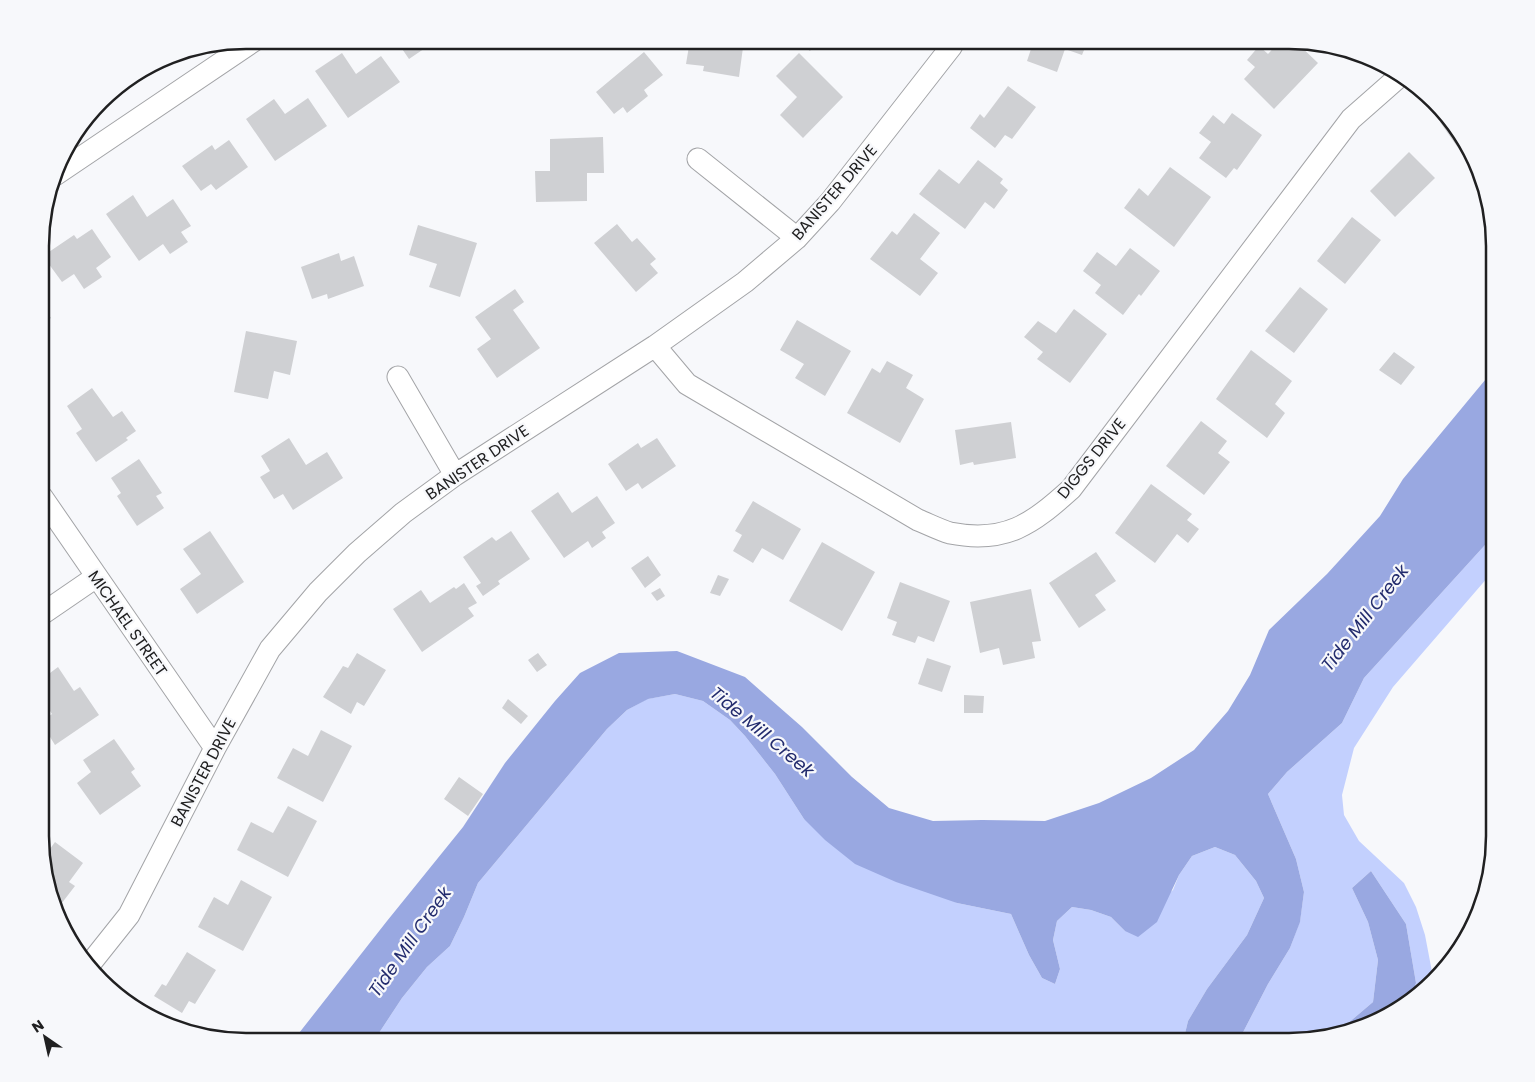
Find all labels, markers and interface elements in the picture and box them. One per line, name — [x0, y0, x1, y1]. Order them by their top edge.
street label: BANISTER DRIVE — [786, 139, 882, 245]
street label: DIGGS DRIVE — [1052, 413, 1131, 504]
street label: BANISTER DRIVE — [421, 419, 533, 506]
water label: Tide Mill Creek — [1315, 559, 1415, 676]
street label: MICHAEL STREET — [83, 566, 173, 681]
water label: Tide Mill Creek — [705, 681, 820, 783]
street label: BANISTER DRIVE — [165, 714, 242, 831]
water label: Tide Mill Creek — [362, 881, 457, 1002]
north arrow — [20, 1012, 70, 1062]
text: N — [28, 1015, 48, 1037]

